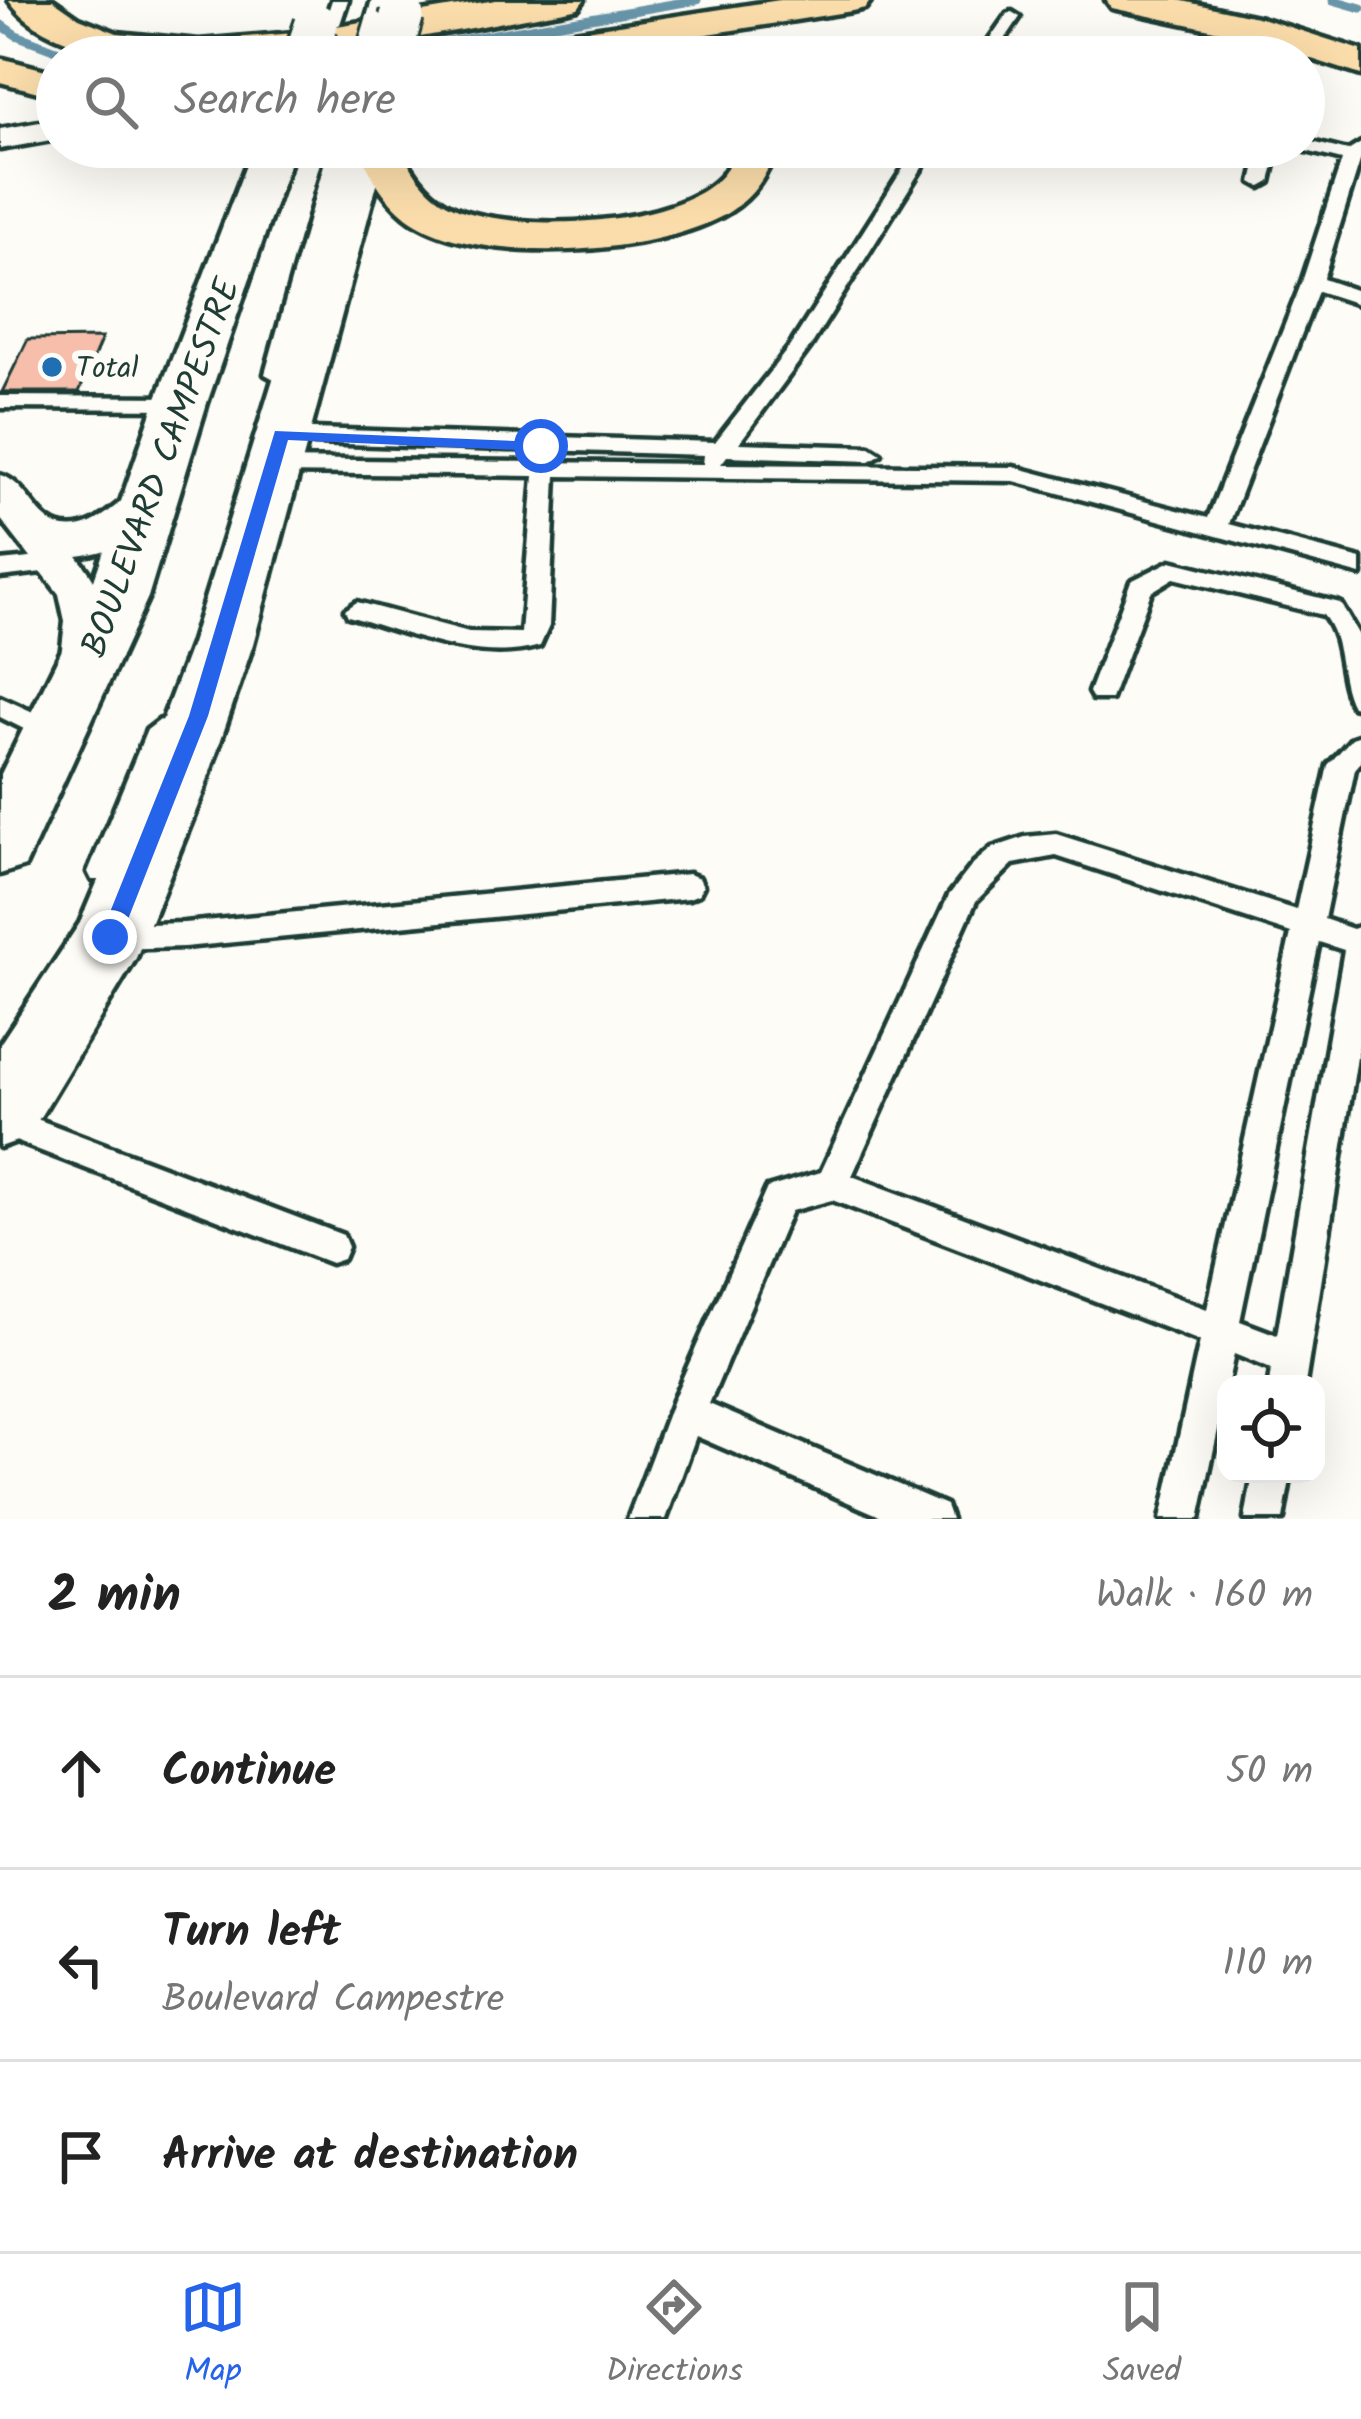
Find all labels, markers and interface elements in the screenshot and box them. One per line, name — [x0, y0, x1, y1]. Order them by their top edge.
search box — [36, 36, 1325, 168]
text: Search here — [174, 66, 396, 138]
icon: search — [78, 69, 144, 135]
street label: BOULEVARD CAMPESTRE — [67, 270, 258, 666]
place label: Total — [76, 345, 139, 393]
marker: Total — [39, 354, 65, 380]
route start — [514, 419, 568, 473]
route end — [83, 910, 137, 964]
map controls — [1217, 1375, 1325, 1483]
button: locate — [1217, 1375, 1325, 1483]
text: 2 min — [48, 1557, 181, 1638]
text: Walk · 160 m — [1096, 1566, 1313, 1628]
text: Continue — [162, 1737, 336, 1809]
icon: ahead — [48, 1740, 114, 1806]
text: 50 m — [1226, 1742, 1313, 1804]
text: Turn left — [162, 1898, 341, 1970]
icon: left — [48, 1932, 114, 1998]
text: 110 m — [1222, 1934, 1313, 1996]
text: Boulevard Campestre — [162, 1970, 504, 2032]
text: Arrive at destination — [162, 2121, 578, 2193]
icon: arrive — [48, 2124, 114, 2190]
tab: Map — [180, 2274, 246, 2399]
tab: Directions — [606, 2274, 743, 2399]
tab: Saved — [1103, 2274, 1181, 2399]

